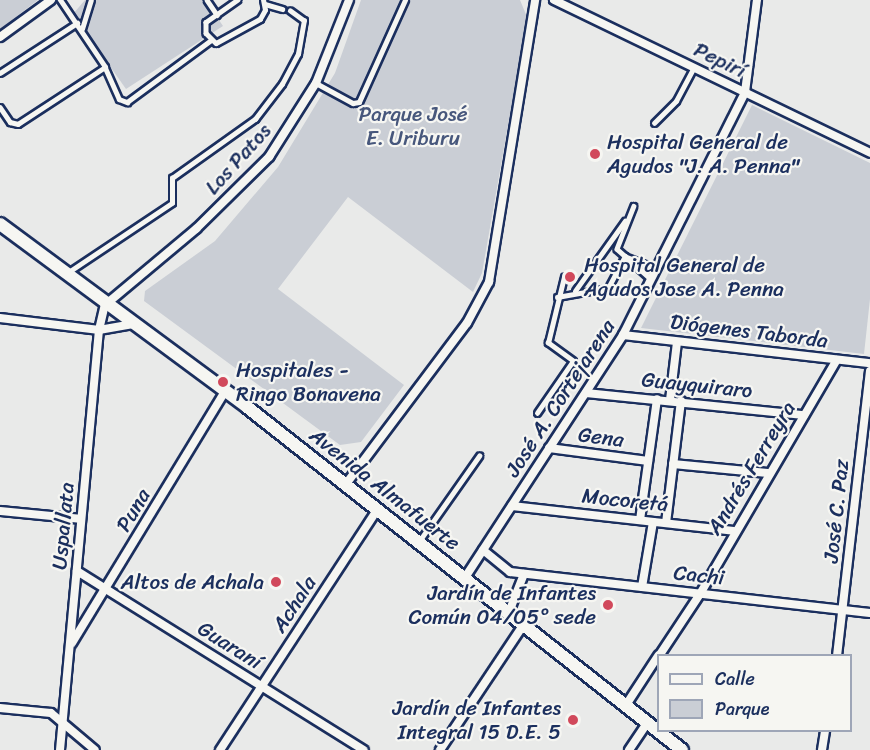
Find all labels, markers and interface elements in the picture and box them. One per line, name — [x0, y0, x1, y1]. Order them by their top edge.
street label: Pepirí — [690, 37, 750, 83]
park label: Parque José E. Uriburu — [358, 101, 468, 151]
street label: Los Patos — [199, 118, 277, 200]
place label: Hospital General de Agudos "J. A. Penna" — [607, 129, 800, 179]
marker: Hospital General de Agudos "J. A. Penna" — [588, 147, 602, 161]
place label: Hospital General de Agudos Jose A. Penna — [584, 252, 784, 302]
marker: Hospital General de Agudos Jose A. Penna — [561, 268, 579, 286]
street label: Diógenes Taborda — [669, 309, 829, 353]
street label: José A. Cortejarena — [500, 315, 620, 481]
place label: Hospitales - Ringo Bonavena — [236, 357, 380, 407]
street label: Guayquiraro — [640, 367, 754, 403]
marker: Hospitales - Ringo Bonavena — [214, 373, 232, 391]
street label: Andrés Ferreyra — [701, 397, 801, 539]
street label: Avenida Almafuerte — [305, 422, 465, 556]
street label: Gena — [577, 422, 625, 452]
street label: José C. Paz — [818, 458, 854, 564]
street label: Uspallata — [47, 481, 79, 571]
street label: Mocoretá — [581, 483, 669, 517]
street label: Puna — [110, 484, 156, 536]
street label: Cachi — [672, 560, 726, 590]
place label: Altos de Achala — [121, 569, 264, 595]
street label: Achala — [266, 571, 322, 637]
marker: Altos de Achala — [269, 575, 283, 589]
place label: Jardín de Infantes Común 04/05° sede — [408, 580, 596, 630]
marker: Jardín de Infantes Común 04/05° sede — [601, 598, 615, 612]
street label: Guaraní — [193, 615, 267, 675]
legend — [657, 654, 852, 732]
text: Calle — [715, 663, 755, 695]
text: Parque — [715, 693, 769, 725]
place label: Jardín de Infantes Integral 15 D.E. 5 — [391, 695, 561, 745]
marker: Jardín de Infantes Integral 15 D.E. 5 — [566, 713, 580, 727]

